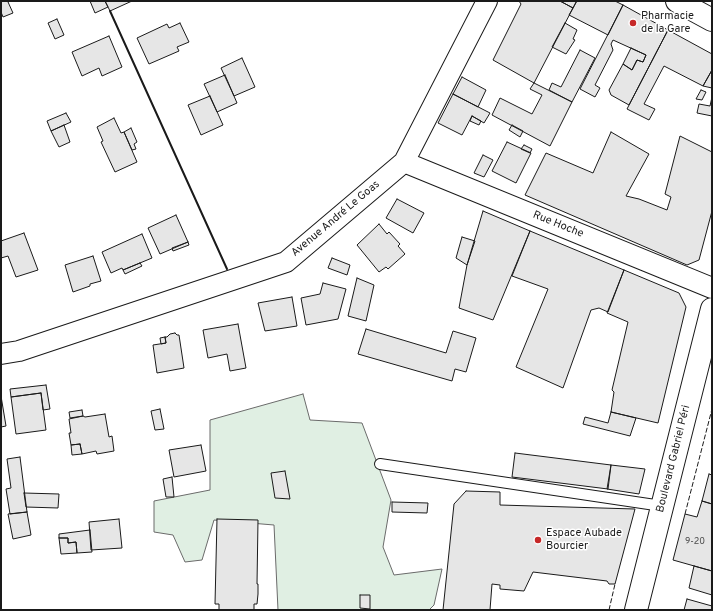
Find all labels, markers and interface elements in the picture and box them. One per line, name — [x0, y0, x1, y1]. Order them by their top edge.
place label: Pharmacie de la Gare — [641, 10, 694, 36]
marker: Pharmacie de la Gare — [628, 18, 638, 28]
street label: Avenue André Le Goas — [289, 178, 383, 260]
street label: Rue Hoche — [531, 209, 585, 241]
street label: Boulevard Gabriel Péri — [654, 404, 694, 514]
place label: Espace Aubade Bourcier — [546, 527, 622, 553]
marker: Espace Aubade Bourcier — [533, 535, 543, 545]
house number: 9-20 — [685, 537, 705, 547]

